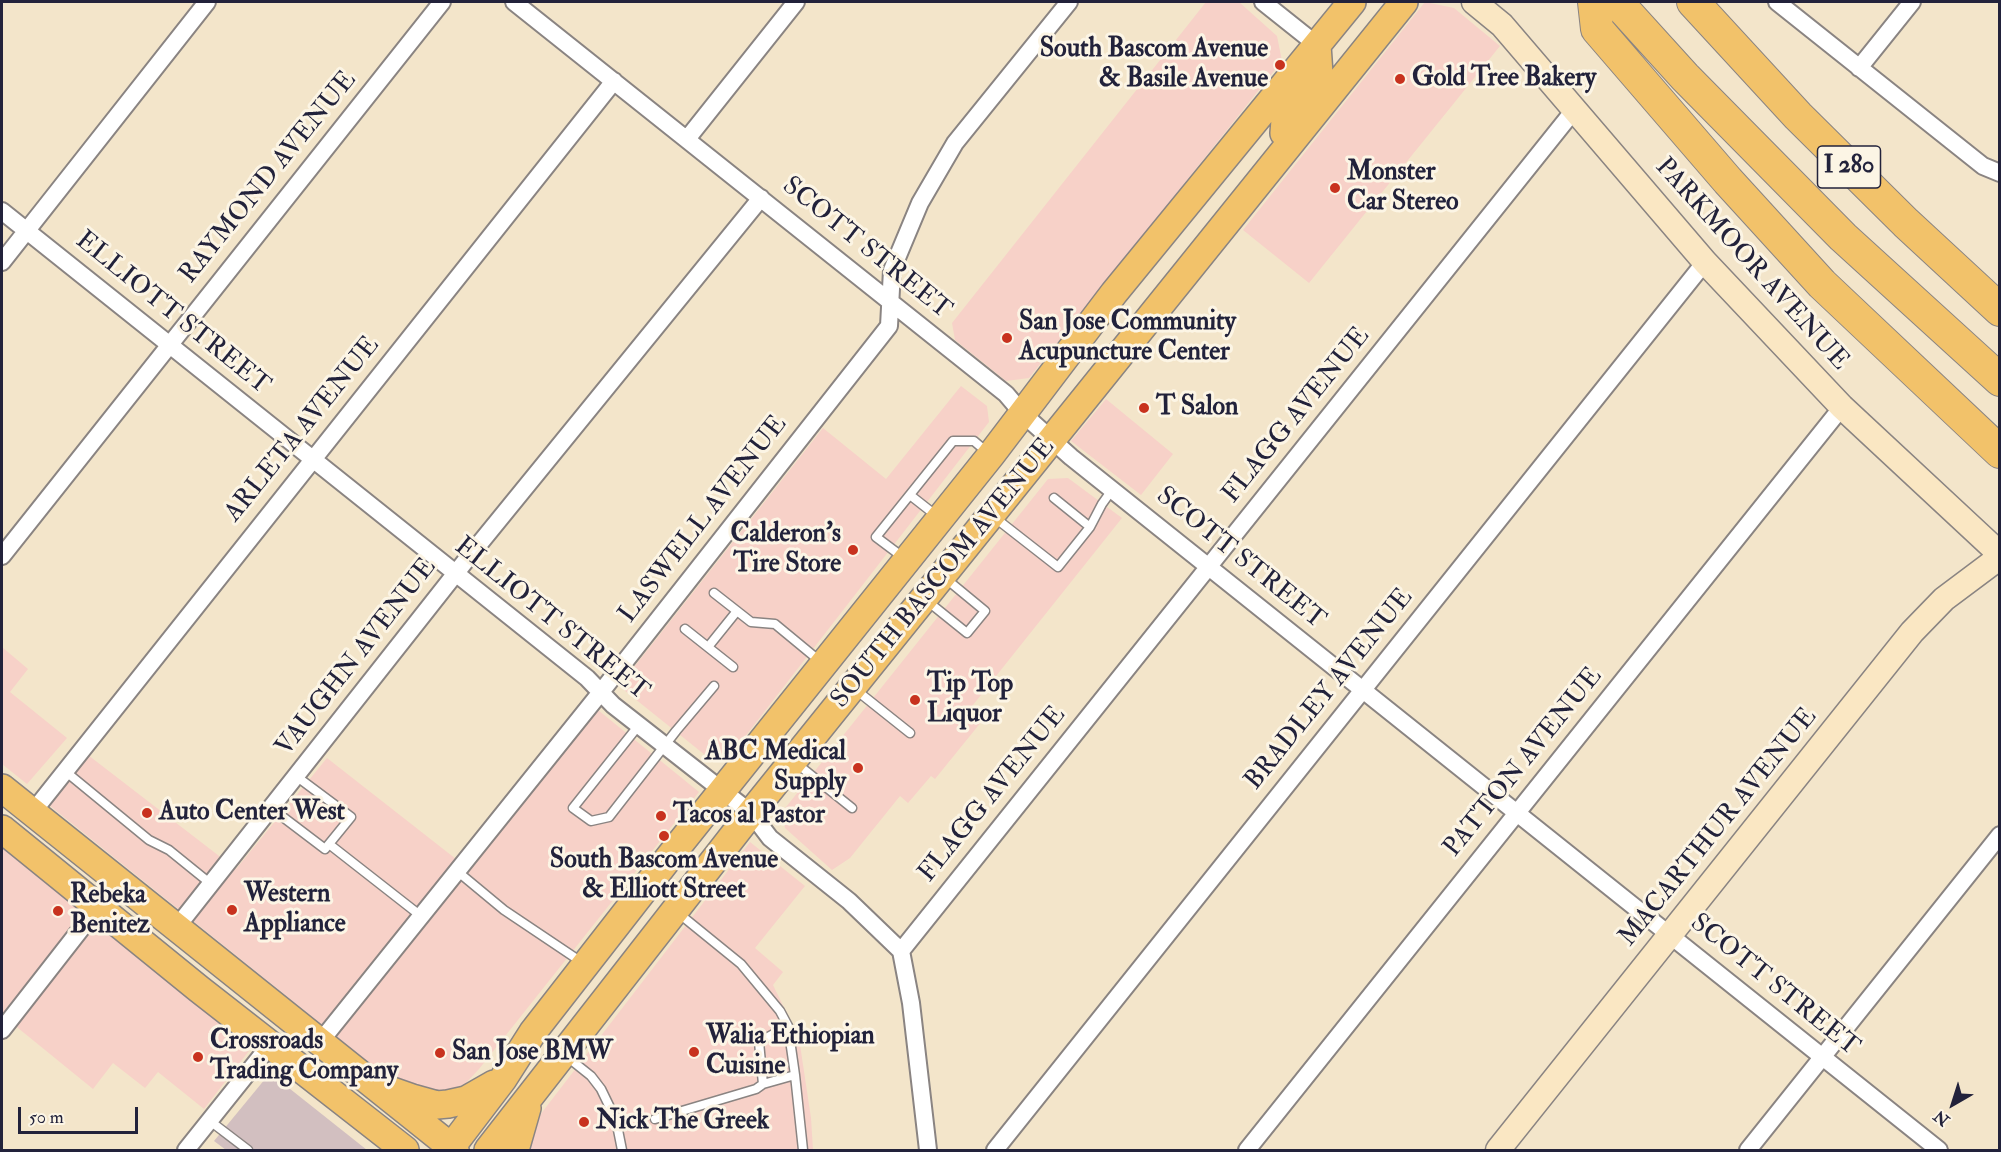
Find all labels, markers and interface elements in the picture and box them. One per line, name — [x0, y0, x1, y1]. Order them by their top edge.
place label: South Bascom Avenue & Basile Avenue — [1040, 34, 1268, 96]
marker: South Bascom Avenue & Basile Avenue — [1273, 58, 1287, 72]
place label: Gold Tree Bakery — [1412, 63, 1596, 95]
street label: RAYMOND AVENUE — [174, 66, 364, 290]
marker: Gold Tree Bakery — [1393, 72, 1407, 86]
road number: I 280 — [1818, 146, 1880, 188]
street label: PARKMOOR AVENUE — [1648, 153, 1854, 377]
place label: Monster Car Stereo — [1347, 157, 1459, 218]
street label: SCOTT STREET — [775, 171, 957, 327]
marker: Monster Car Stereo — [1328, 181, 1342, 195]
street label: ELLIOTT STREET — [68, 226, 276, 402]
place label: San Jose Community Acupuncture Center — [1019, 307, 1236, 368]
street label: FLAGG AVENUE — [1217, 322, 1377, 510]
street label: ARLETA AVENUE — [219, 331, 387, 529]
marker: San Jose Community Acupuncture Center — [1000, 331, 1014, 345]
place label: T Salon — [1156, 392, 1238, 424]
marker: T Salon — [1137, 401, 1151, 415]
street label: LASWELL AVENUE — [613, 410, 795, 630]
street label: SOUTH BASCOM AVENUE — [826, 433, 1062, 715]
street label: SCOTT STREET — [1149, 481, 1331, 637]
place label: Calderon's Tire Store — [731, 519, 841, 580]
street label: ELLIOTT STREET — [447, 532, 655, 708]
marker: Calderon's Tire Store — [846, 543, 860, 557]
street label: VAUGHN AVENUE — [270, 553, 444, 763]
street label: BRADLEY AVENUE — [1239, 583, 1421, 797]
street label: PATTON AVENUE — [1438, 662, 1610, 864]
place label: Tip Top Liquor — [927, 669, 1013, 730]
marker: Tip Top Liquor — [908, 693, 922, 707]
street label: FLAGG AVENUE — [913, 701, 1073, 889]
street label: MACARTHUR AVENUE — [1613, 703, 1825, 953]
place label: ABC Medical Supply — [705, 737, 846, 798]
marker: ABC Medical Supply — [851, 761, 865, 775]
place label: Auto Center West — [159, 797, 345, 829]
place label: Tacos al Pastor — [673, 800, 825, 832]
marker: Auto Center West — [140, 806, 154, 820]
marker: Tacos al Pastor — [654, 809, 668, 823]
marker: South Bascom Avenue & Elliott Street — [657, 829, 671, 843]
place label: South Bascom Avenue & Elliott Street — [550, 845, 778, 906]
place label: Western Appliance — [244, 879, 346, 940]
place label: Rebeka Benitez — [70, 880, 150, 942]
marker: Western Appliance — [225, 903, 239, 917]
marker: Rebeka Benitez — [51, 904, 65, 918]
street label: SCOTT STREET — [1683, 908, 1865, 1064]
place label: Walia Ethiopian Cuisine — [706, 1021, 875, 1082]
place label: Crossroads Trading Company — [210, 1026, 398, 1088]
place label: San Jose BMW — [452, 1037, 612, 1069]
marker: Walia Ethiopian Cuisine — [687, 1045, 701, 1059]
marker: San Jose BMW — [433, 1046, 447, 1060]
marker: Crossroads Trading Company — [191, 1050, 205, 1064]
north arrow — [1923, 1074, 1983, 1134]
scale bar — [21, 1095, 141, 1133]
text: 50 m — [29, 1106, 64, 1129]
place label: Nick The Greek — [596, 1106, 769, 1138]
text: N — [1930, 1106, 1954, 1130]
marker: Nick The Greek — [577, 1115, 591, 1129]

